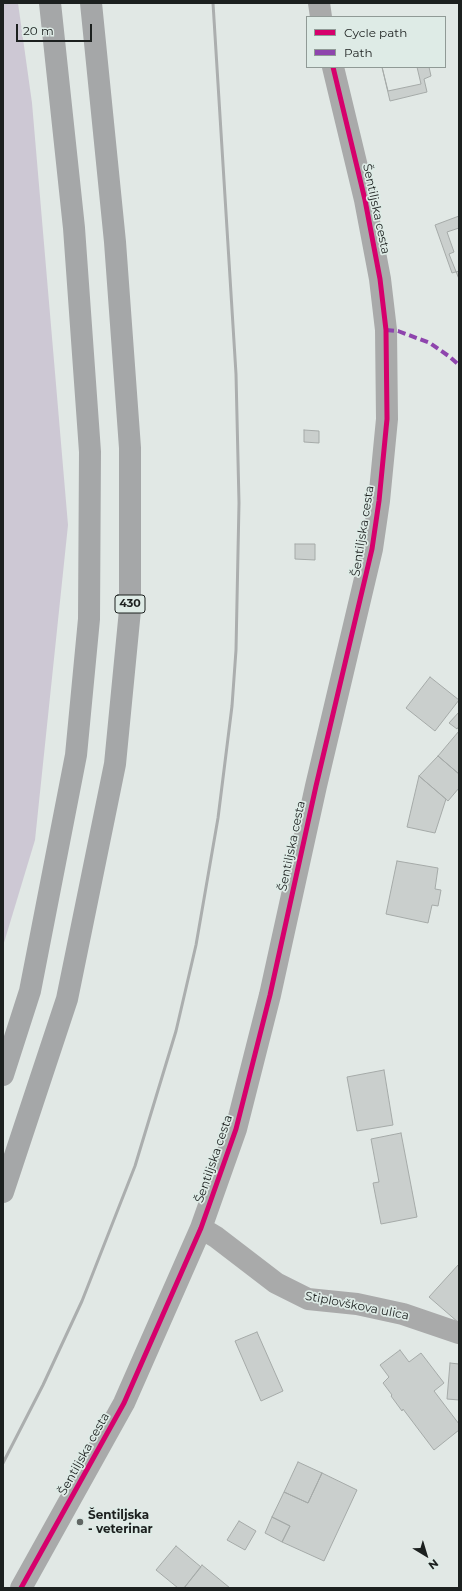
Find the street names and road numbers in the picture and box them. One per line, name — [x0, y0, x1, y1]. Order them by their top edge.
street label: Šentiljska cesta — [359, 163, 393, 255]
street label: Šentiljska cesta — [349, 484, 377, 578]
road number: 430 — [115, 595, 145, 613]
street label: Šentiljska cesta — [275, 800, 309, 892]
street label: Šentiljska cesta — [192, 1113, 236, 1205]
street label: Stiplovškova ulica — [304, 1289, 410, 1323]
street label: Šentiljska cesta — [55, 1410, 113, 1498]

